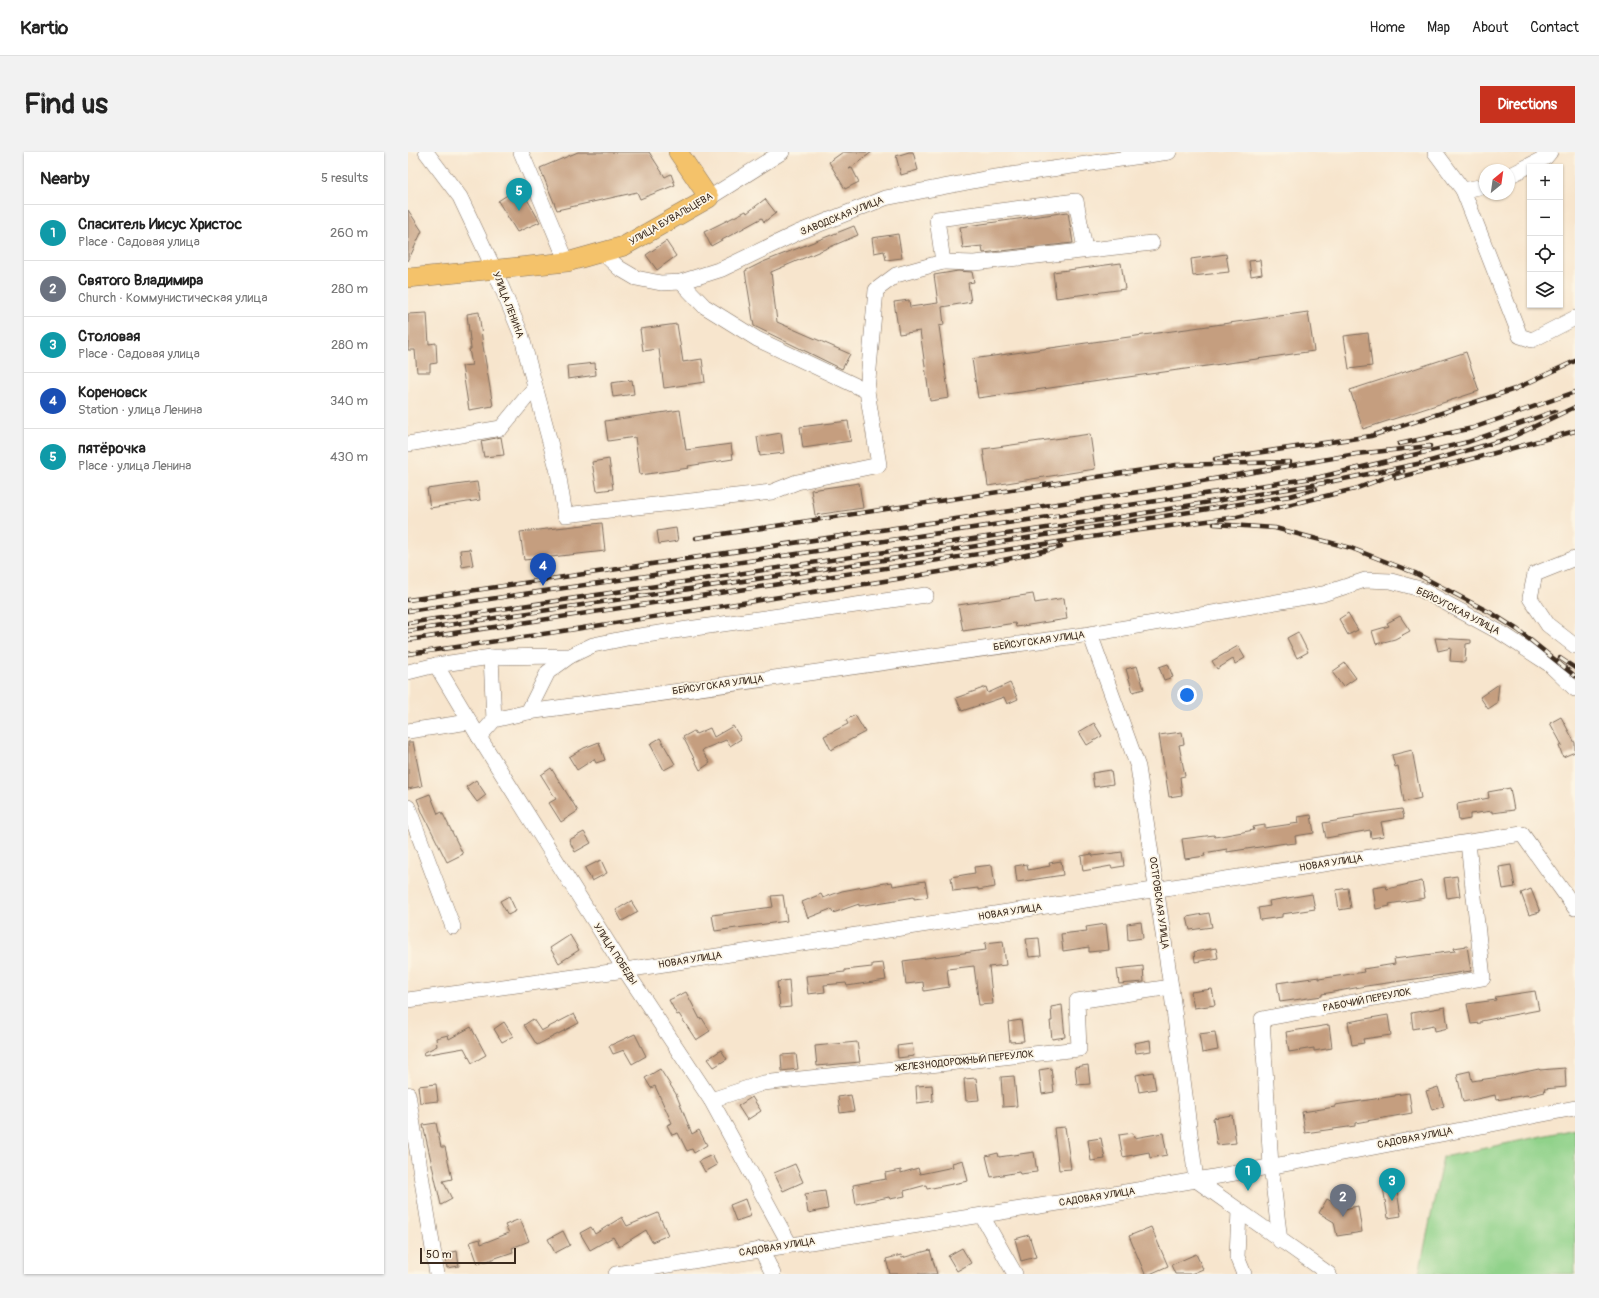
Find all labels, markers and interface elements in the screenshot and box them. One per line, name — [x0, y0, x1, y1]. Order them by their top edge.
text: Kartio — [20, 16, 68, 40]
text: Home — [1370, 19, 1405, 36]
text: Map — [1427, 19, 1450, 36]
text: About — [1472, 19, 1508, 36]
text: Contact — [1530, 19, 1579, 36]
button: Directions — [1480, 86, 1575, 123]
text: Find us — [24, 87, 108, 122]
north arrow — [1479, 164, 1515, 200]
map controls — [1527, 164, 1563, 308]
button: + — [1527, 164, 1563, 200]
text: Nearby — [40, 168, 89, 189]
text: 5 results — [321, 170, 368, 186]
pin: 5 — [506, 178, 532, 211]
street label: УЛИЦА БУВАЛЬЦЕВА — [627, 190, 715, 248]
street label: ЗАВОДСКАЯ УЛИЦА — [799, 194, 886, 238]
button: − — [1527, 200, 1563, 236]
text: Спаситель Иисус Христос — [78, 215, 242, 234]
text: 1 — [50, 225, 56, 241]
text: 260 m — [330, 225, 368, 241]
text: Place · Садовая улица — [78, 234, 200, 250]
button: locate — [1527, 236, 1563, 272]
street label: УЛИЦА ЛЕНИНА — [490, 270, 526, 340]
text: Святого Владимира — [78, 271, 203, 290]
button: layers — [1527, 272, 1563, 308]
text: 2 — [49, 281, 57, 297]
text: 280 m — [331, 281, 368, 297]
text: Church · Коммунистическая улица — [78, 290, 268, 306]
text: Столовая — [78, 327, 140, 346]
text: 3 — [49, 337, 57, 353]
text: 280 m — [331, 337, 368, 353]
text: Place · Садовая улица — [78, 346, 200, 362]
text: Кореновск — [78, 383, 147, 402]
text: 4 — [49, 393, 57, 409]
text: 340 m — [330, 393, 368, 409]
text: Station · улица Ленина — [78, 402, 202, 418]
text: пятёрочка — [78, 439, 146, 458]
text: 5 — [49, 449, 57, 465]
text: 430 m — [330, 449, 368, 465]
text: Place · улица Ленина — [78, 458, 191, 474]
pin: 4 — [530, 553, 556, 586]
street label: БЕЙСУГСКАЯ УЛИЦА — [1414, 584, 1503, 637]
street label: БЕЙСУГСКАЯ УЛИЦА — [992, 628, 1086, 653]
street label: БЕЙСУГСКАЯ УЛИЦА — [671, 672, 765, 697]
your location — [1177, 685, 1197, 705]
street label: НОВАЯ УЛИЦА — [1298, 852, 1364, 874]
street label: ОСТРОВСКАЯ УЛИЦА — [1147, 856, 1171, 950]
street label: НОВАЯ УЛИЦА — [977, 901, 1043, 923]
street label: УЛИЦА ПОБЕДЫ — [591, 921, 639, 987]
street label: НОВАЯ УЛИЦА — [657, 949, 723, 971]
street label: РАБОЧИЙ ПЕРЕУЛОК — [1322, 985, 1412, 1014]
street label: ЖЕЛЕЗНОДОРОЖНЫЙ ПЕРЕУЛОК — [894, 1047, 1034, 1074]
street label: САДОВАЯ УЛИЦА — [1376, 1125, 1454, 1151]
pin: 1 — [1235, 1158, 1261, 1191]
pin: 3 — [1379, 1168, 1405, 1201]
pin: 2 — [1330, 1184, 1356, 1217]
street label: САДОВАЯ УЛИЦА — [1058, 1185, 1136, 1209]
street label: САДОВАЯ УЛИЦА — [738, 1235, 816, 1259]
scale bar — [420, 1246, 516, 1265]
text: 50 m — [426, 1248, 452, 1261]

